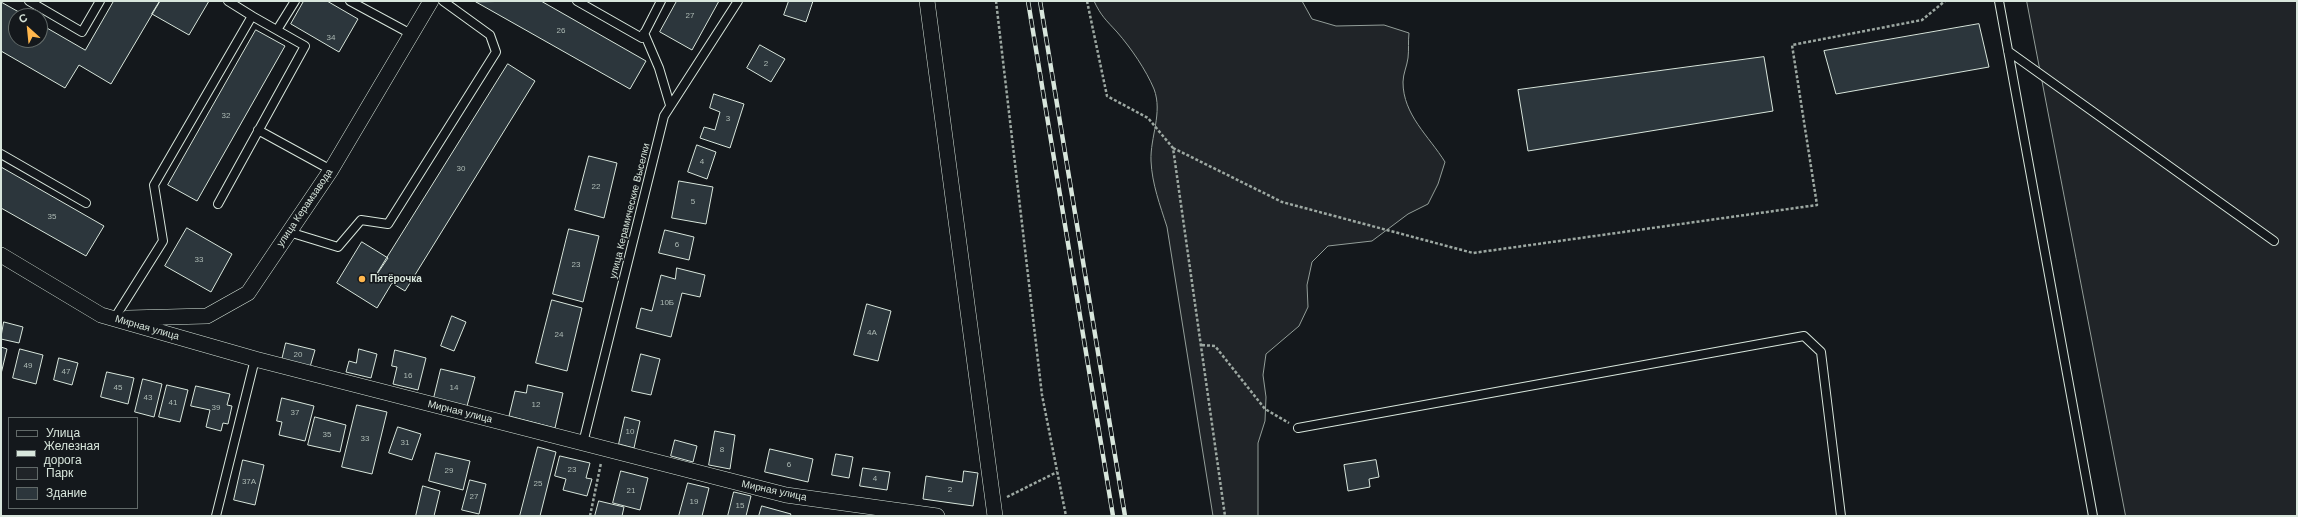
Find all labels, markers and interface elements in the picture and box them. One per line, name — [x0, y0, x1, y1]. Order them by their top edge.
north arrow — [8, 8, 48, 48]
text: С — [17, 11, 29, 25]
house number: 27 — [686, 11, 694, 21]
house number: 26 — [557, 26, 565, 36]
house number: 34 — [327, 33, 335, 43]
house number: 2 — [764, 59, 768, 69]
house number: 32 — [222, 111, 230, 121]
house number: 3 — [726, 114, 730, 124]
street label: улица Керамические Выселки — [607, 142, 653, 280]
house number: 4 — [700, 157, 704, 167]
house number: 30 — [457, 164, 465, 174]
street label: улица Керамзавода — [274, 167, 336, 249]
house number: 22 — [592, 182, 600, 192]
house number: 5 — [691, 197, 695, 207]
house number: 35 — [48, 212, 56, 222]
house number: 6 — [675, 240, 679, 250]
house number: 33 — [195, 255, 203, 265]
house number: 23 — [572, 260, 580, 270]
place label: Пятёрочка — [370, 273, 422, 285]
marker: Пятёрочка — [357, 274, 367, 284]
house number: 10Б — [660, 298, 674, 308]
street label: Мирная улица — [114, 313, 180, 343]
house number: 4А — [867, 328, 877, 338]
house number: 24 — [555, 330, 563, 340]
house number: 20 — [294, 350, 302, 360]
house number: 49 — [24, 361, 32, 371]
house number: 47 — [62, 367, 70, 377]
house number: 16 — [404, 371, 412, 381]
house number: 45 — [114, 383, 122, 393]
house number: 14 — [450, 383, 458, 393]
house number: 43 — [144, 393, 152, 403]
house number: 41 — [169, 398, 177, 408]
street label: Мирная улица — [426, 398, 494, 426]
house number: 12 — [532, 400, 540, 410]
house number: 39 — [212, 403, 220, 413]
house number: 37 — [291, 408, 299, 418]
legend — [8, 417, 138, 509]
text: Улица — [46, 426, 80, 440]
house number: 10 — [626, 427, 634, 437]
house number: 35 — [323, 430, 331, 440]
house number: 33 — [361, 434, 369, 444]
house number: 31 — [401, 438, 409, 448]
text: Железная дорога — [44, 439, 100, 467]
house number: 8 — [720, 445, 724, 455]
house number: 6 — [787, 460, 791, 470]
house number: 23 — [568, 465, 576, 475]
text: Парк — [46, 466, 73, 480]
house number: 29 — [445, 466, 453, 476]
house number: 4 — [873, 474, 877, 484]
house number: 37А — [242, 477, 256, 487]
street label: Мирная улица — [740, 478, 808, 504]
house number: 25 — [534, 479, 542, 489]
house number: 2 — [948, 485, 952, 495]
text: Здание — [46, 486, 87, 500]
house number: 21 — [627, 486, 635, 496]
house number: 27 — [470, 492, 478, 502]
house number: 19 — [690, 497, 698, 507]
house number: 15 — [736, 501, 744, 511]

